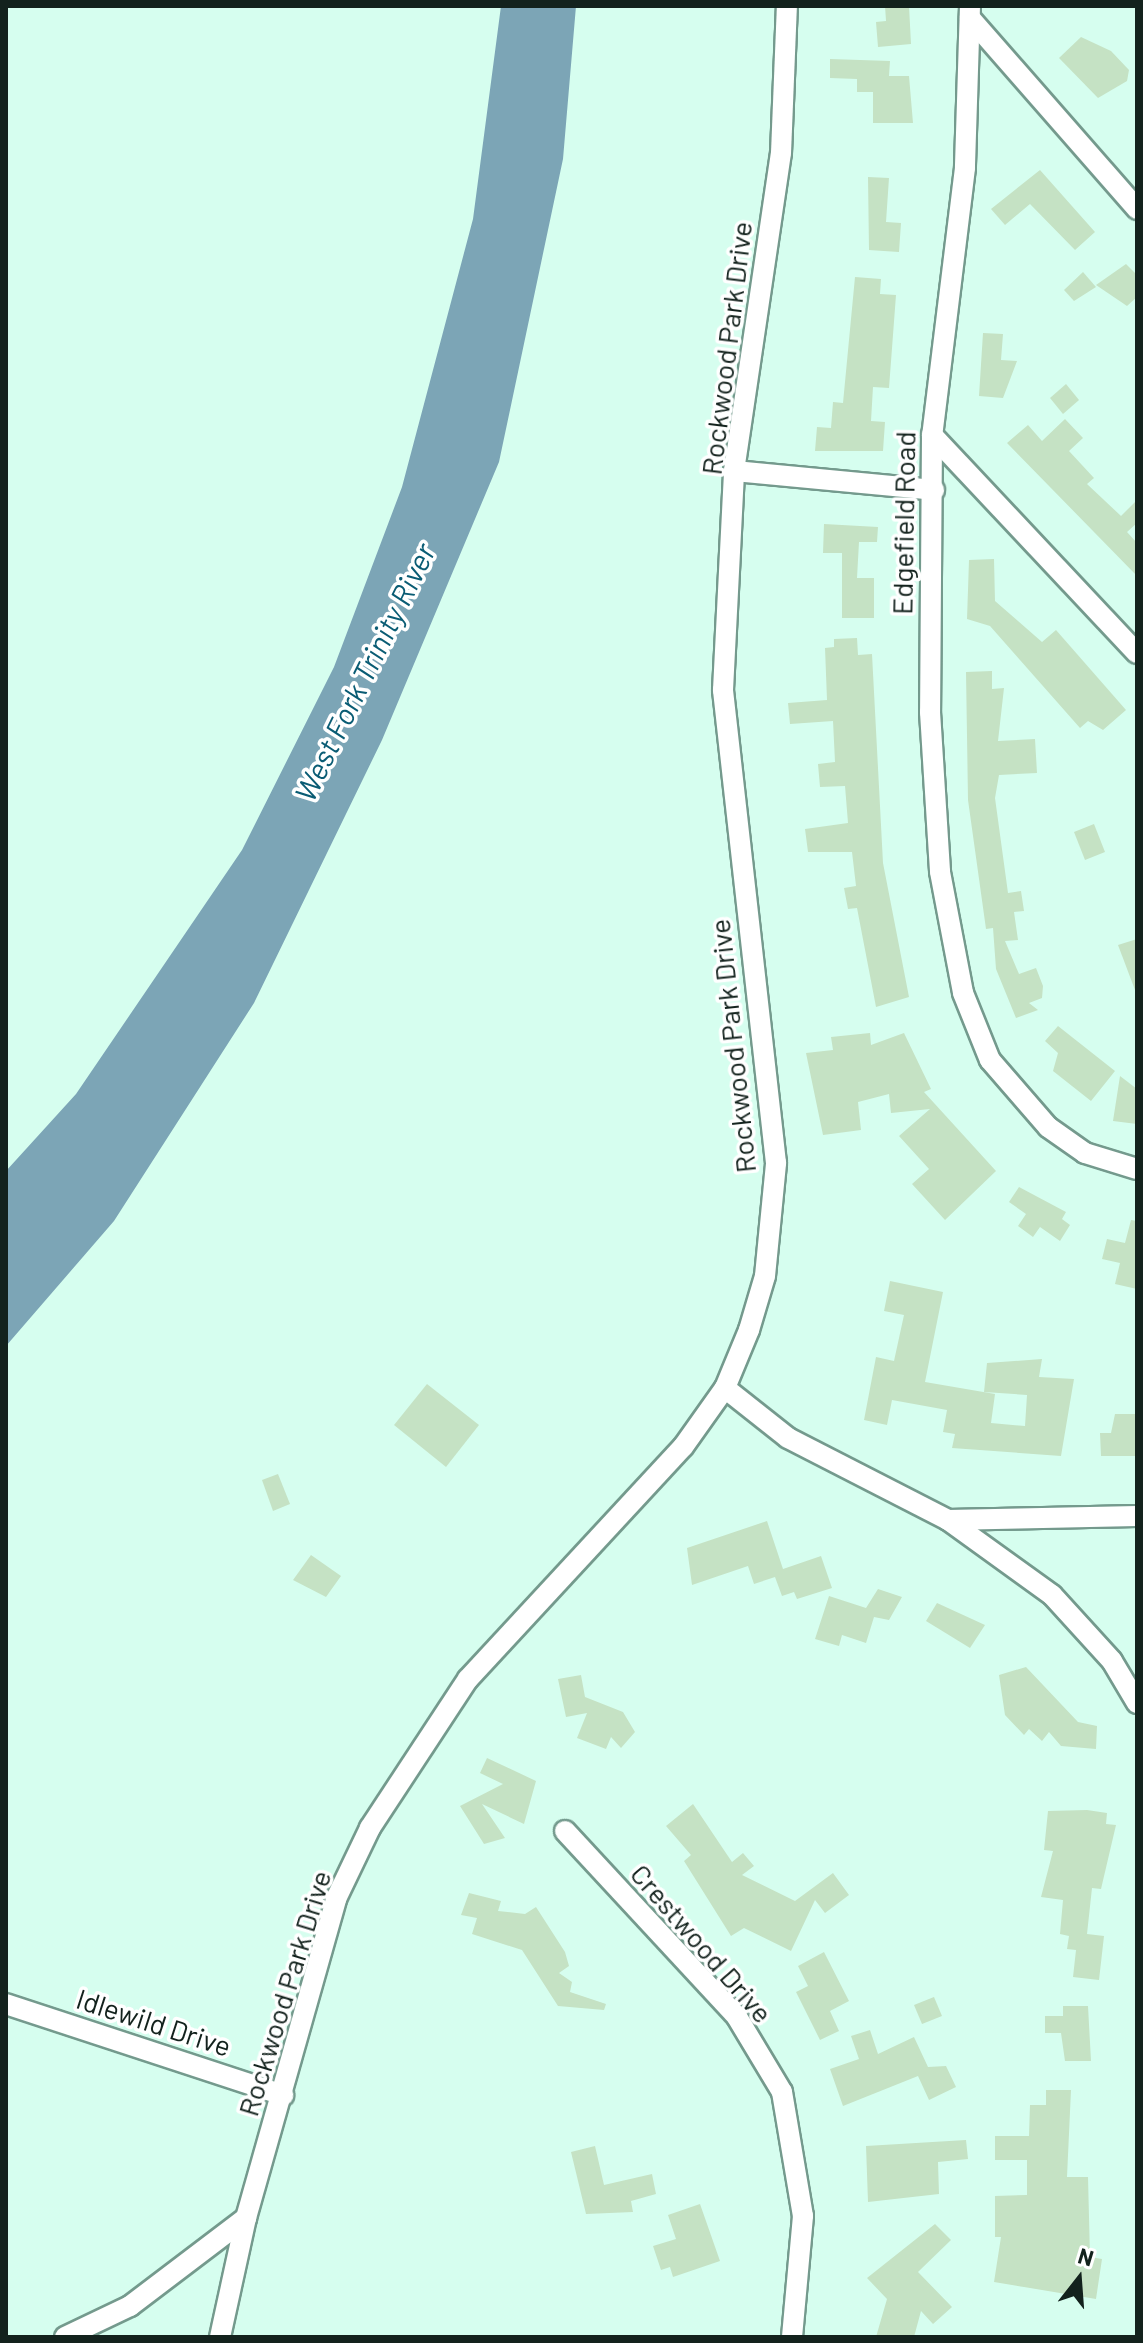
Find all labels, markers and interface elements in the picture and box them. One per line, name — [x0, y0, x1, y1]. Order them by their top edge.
street label: Rockwood Park Drive — [694, 219, 758, 477]
street label: Edgefield Road — [885, 431, 921, 615]
water label: West Fork Trinity River — [286, 537, 442, 807]
street label: Rockwood Park Drive — [702, 917, 762, 1175]
street label: Crestwood Drive — [624, 1857, 780, 2029]
street label: Rockwood Park Drive — [231, 1866, 337, 2120]
street label: Idlewild Drive — [72, 1981, 236, 2063]
north arrow — [1039, 2239, 1119, 2319]
text: N — [1075, 2241, 1097, 2271]

